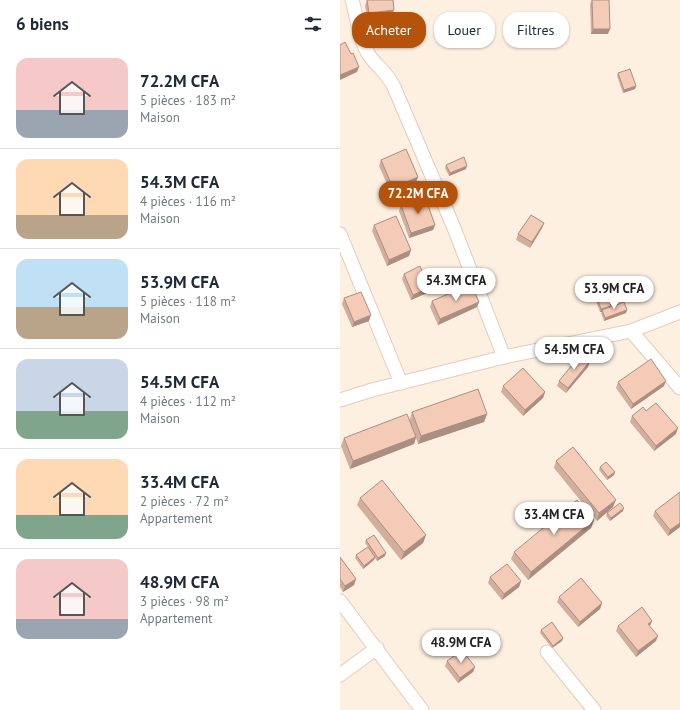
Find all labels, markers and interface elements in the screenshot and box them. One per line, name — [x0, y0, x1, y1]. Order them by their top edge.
chip: Acheter — [352, 12, 426, 48]
chip: Louer — [434, 12, 495, 48]
chip: Filtres — [503, 12, 569, 48]
text: 6 biens — [16, 13, 69, 35]
icon: filters — [302, 13, 324, 35]
text: 72.2M CFA — [140, 70, 219, 92]
icon: home — [48, 74, 96, 122]
text: 5 pièces · 183 m² — [140, 92, 236, 109]
text: Maison — [140, 109, 180, 126]
text: 54.3M CFA — [140, 171, 219, 193]
icon: home — [48, 175, 96, 223]
pin: 72.2M CFA — [372, 181, 464, 215]
text: 72.2M CFA — [388, 185, 448, 202]
text: 4 pièces · 116 m² — [140, 193, 236, 210]
text: Maison — [140, 210, 180, 227]
pin: 54.3M CFA — [410, 268, 502, 302]
text: 53.9M CFA — [140, 271, 219, 293]
text: 54.3M CFA — [426, 272, 486, 289]
icon: home — [48, 275, 96, 323]
pin: 53.9M CFA — [568, 276, 660, 310]
text: 53.9M CFA — [584, 280, 644, 297]
text: 5 pièces · 118 m² — [140, 293, 236, 310]
text: Maison — [140, 310, 180, 327]
pin: 54.5M CFA — [528, 337, 620, 371]
text: 54.5M CFA — [544, 341, 604, 358]
text: 54.5M CFA — [140, 371, 219, 393]
icon: home — [48, 375, 96, 423]
text: 4 pièces · 112 m² — [140, 393, 236, 410]
text: Maison — [140, 410, 180, 427]
text: 33.4M CFA — [140, 471, 219, 493]
icon: home — [48, 475, 96, 523]
text: 2 pièces · 72 m² — [140, 493, 229, 510]
pin: 33.4M CFA — [508, 502, 600, 536]
text: 33.4M CFA — [524, 506, 584, 523]
text: Appartement — [140, 510, 212, 527]
text: 48.9M CFA — [140, 571, 219, 593]
icon: home — [48, 575, 96, 623]
text: 3 pièces · 98 m² — [140, 593, 229, 610]
text: Appartement — [140, 610, 212, 627]
pin: 48.9M CFA — [415, 630, 507, 664]
text: 48.9M CFA — [431, 634, 491, 651]

